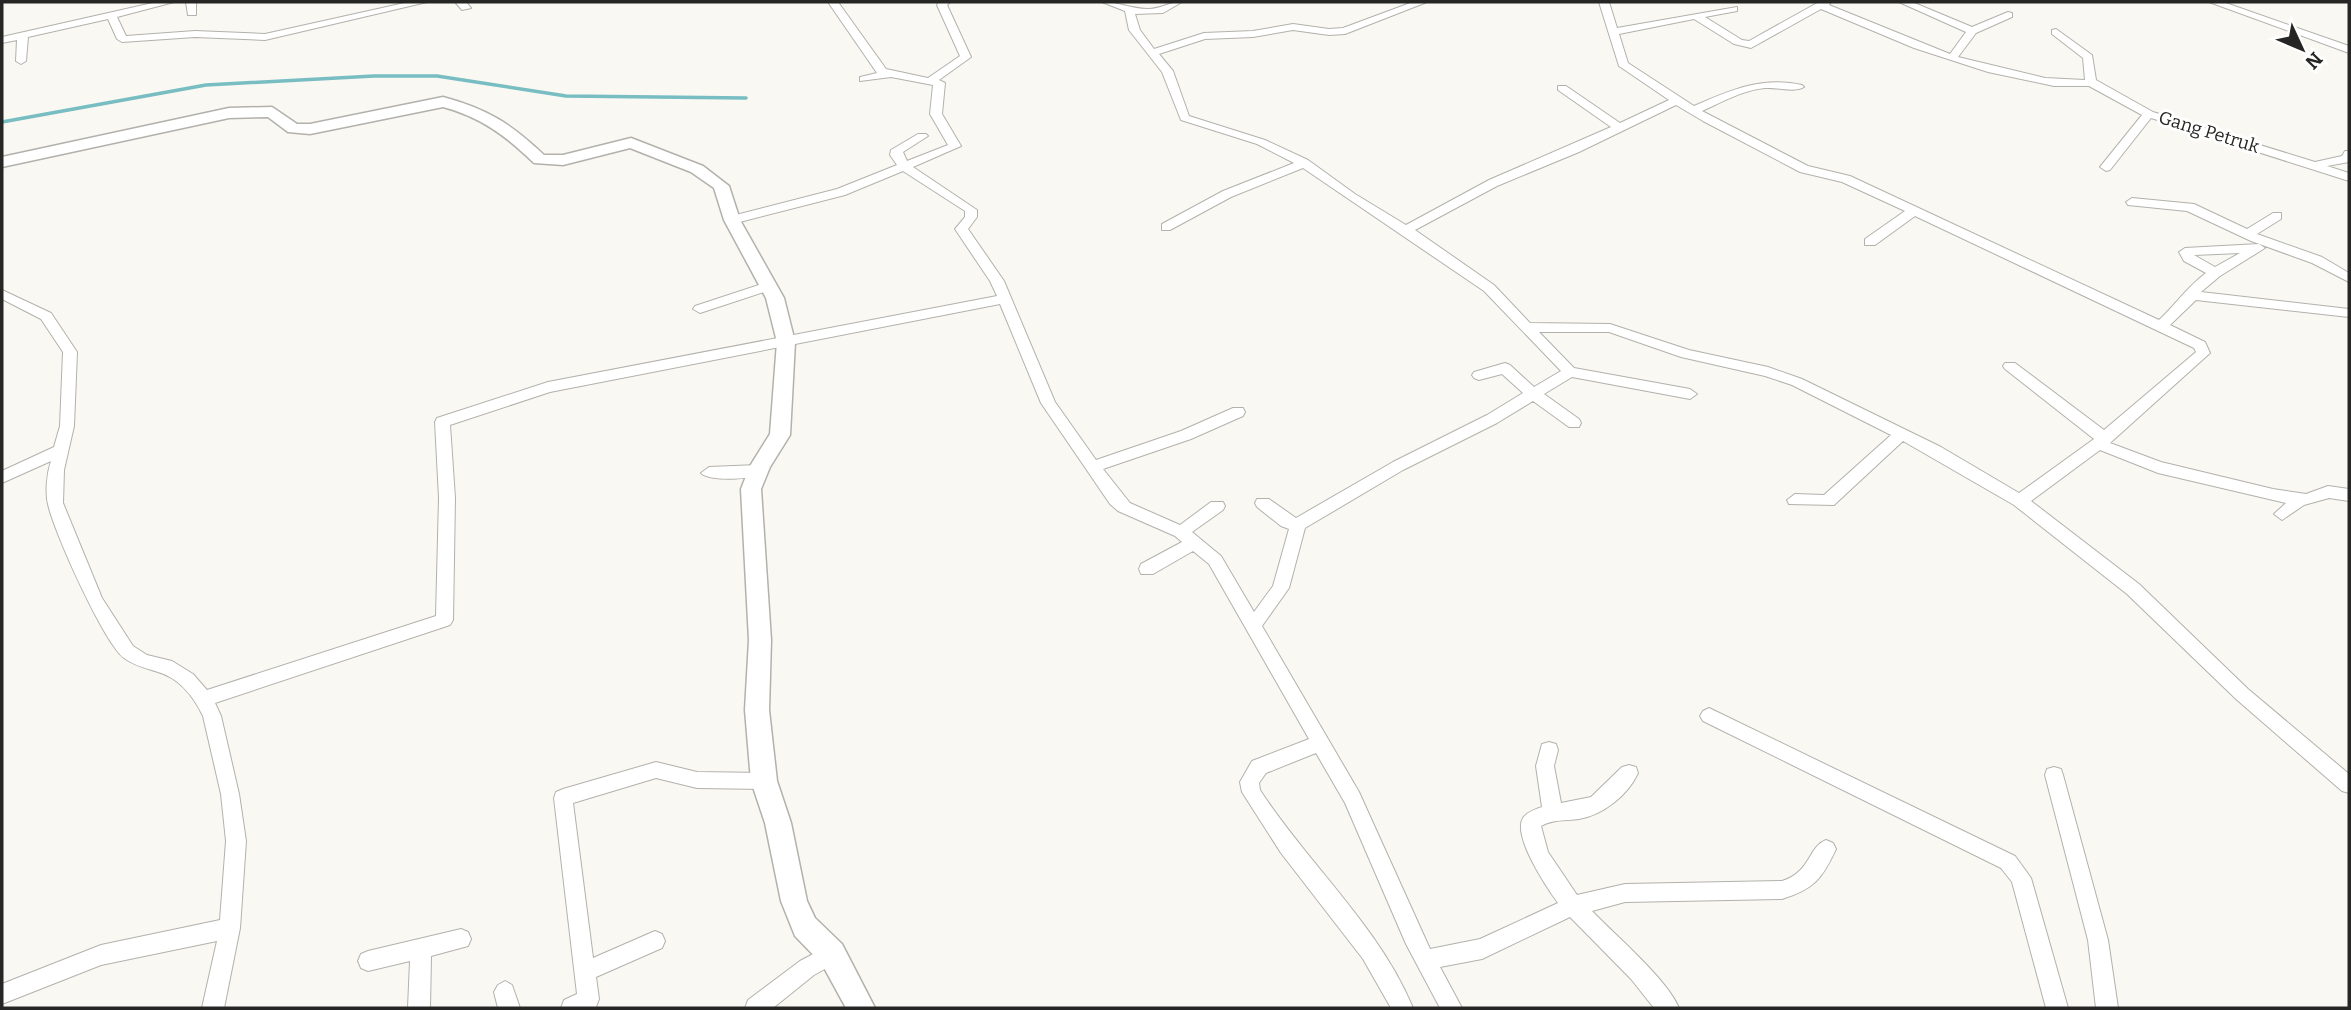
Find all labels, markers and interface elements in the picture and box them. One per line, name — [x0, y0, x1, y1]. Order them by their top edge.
north arrow — [2267, 14, 2337, 84]
text: N — [2300, 47, 2327, 74]
street label: Gang Petruk — [2156, 106, 2263, 158]

